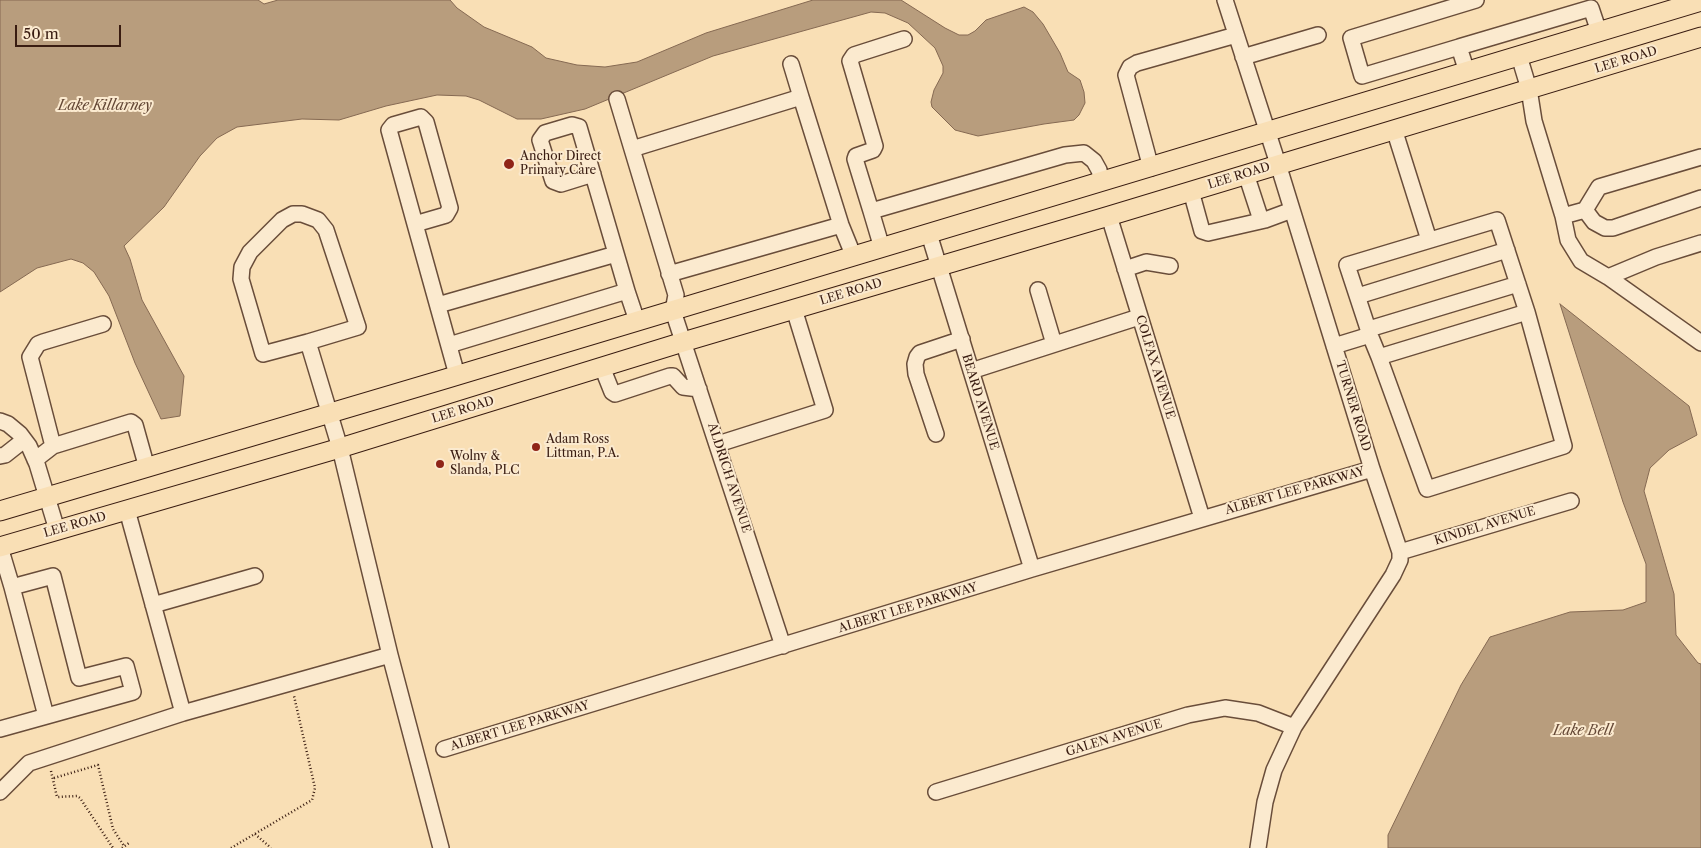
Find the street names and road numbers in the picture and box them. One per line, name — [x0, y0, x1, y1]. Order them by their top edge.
street label: LEE ROAD — [1593, 44, 1659, 76]
street label: LEE ROAD — [1206, 160, 1272, 192]
street label: LEE ROAD — [818, 276, 884, 308]
street label: COLFAX AVENUE — [1132, 313, 1178, 421]
street label: BEARD AVENUE — [959, 352, 1001, 452]
street label: TURNER ROAD — [1332, 359, 1374, 453]
street label: LEE ROAD — [430, 394, 496, 426]
street label: ALDRICH AVENUE — [704, 421, 754, 535]
street label: ALBERT LEE PARKWAY — [1223, 464, 1367, 518]
street label: KINDEL AVENUE — [1433, 504, 1537, 548]
street label: LEE ROAD — [42, 509, 108, 541]
street label: ALBERT LEE PARKWAY — [837, 580, 979, 636]
street label: ALBERT LEE PARKWAY — [449, 698, 591, 754]
street label: GALEN AVENUE — [1064, 717, 1164, 759]

